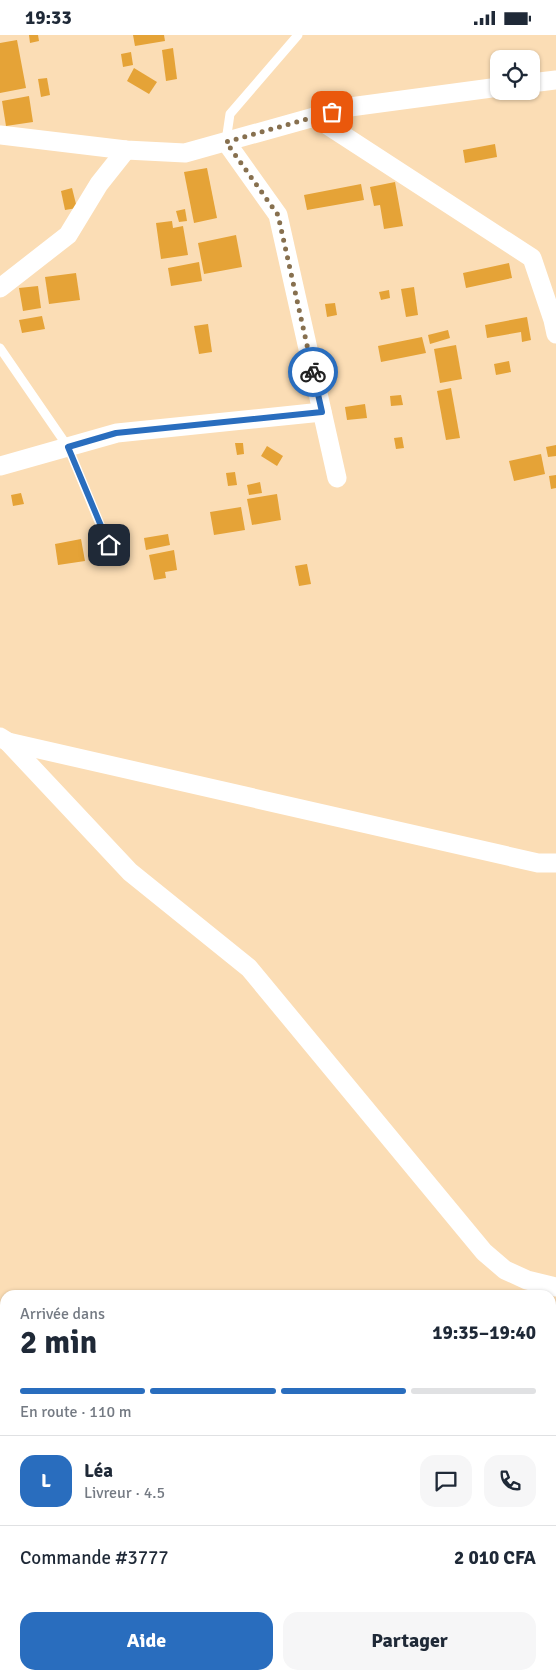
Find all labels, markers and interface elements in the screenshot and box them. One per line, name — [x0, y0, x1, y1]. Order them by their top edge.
text: 19:33 — [25, 6, 72, 30]
map controls — [490, 50, 540, 100]
button: locate — [490, 50, 540, 100]
pin — [311, 91, 353, 133]
icon: bag — [318, 98, 346, 126]
courier — [288, 347, 338, 397]
icon: bike — [299, 358, 327, 386]
pin — [88, 524, 130, 566]
icon: home — [95, 531, 123, 559]
text: Arrivée dans — [20, 1304, 105, 1324]
text: 19:35–19:40 — [432, 1321, 536, 1345]
text: 2 min — [20, 1323, 97, 1362]
text: En route · 110 m — [20, 1402, 132, 1422]
button: chat — [420, 1455, 472, 1507]
button: phone — [484, 1455, 536, 1507]
text: Léa — [84, 1459, 113, 1483]
text: L — [41, 1469, 51, 1493]
text: Livreur · 4.5 — [84, 1483, 165, 1503]
text: Commande #3777 — [20, 1546, 169, 1570]
text: 2 010 CFA — [454, 1546, 536, 1570]
button: Aide — [20, 1612, 273, 1670]
button: Partager — [283, 1612, 536, 1670]

